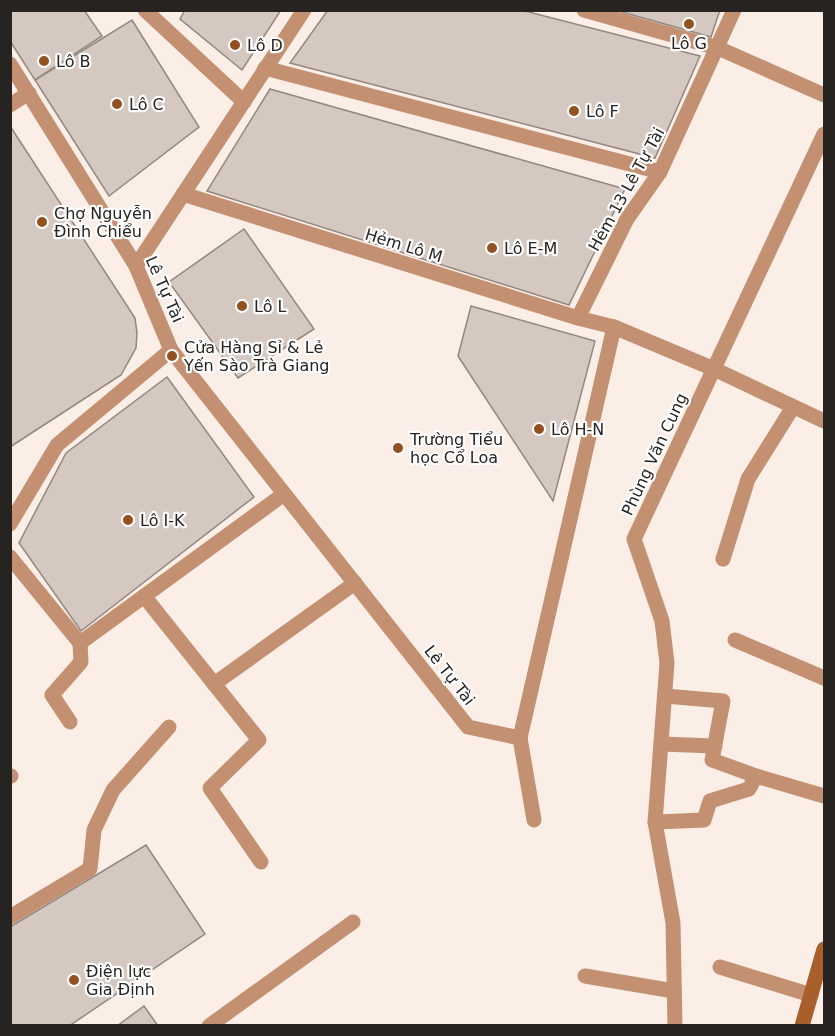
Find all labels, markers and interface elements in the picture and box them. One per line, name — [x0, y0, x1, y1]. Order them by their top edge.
marker: Lô G — [682, 17, 696, 31]
place label: Lô G — [671, 34, 707, 53]
place label: Lô D — [247, 36, 283, 55]
marker: Lô D — [228, 38, 242, 52]
place label: Lô B — [56, 52, 90, 71]
marker: Lô B — [37, 54, 51, 68]
place label: Lô C — [129, 95, 164, 114]
marker: Lô C — [110, 97, 124, 111]
place label: Lô F — [586, 102, 619, 121]
marker: Lô F — [567, 104, 581, 118]
street label: Hẻm 13 Lê Tự Tài — [585, 124, 668, 255]
place label: Chợ Nguyễn Đình Chiểu — [54, 204, 152, 241]
marker: Chợ Nguyễn Đình Chiểu — [35, 215, 49, 229]
street label: Hẻm Lô M — [363, 225, 445, 266]
place label: Lô E-M — [504, 239, 557, 258]
marker: Lô E-M — [485, 241, 499, 255]
street label: Lê Tự Tài — [141, 253, 188, 325]
place label: Lô L — [254, 297, 287, 316]
marker: Lô L — [235, 299, 249, 313]
place label: Cửa Hàng Sỉ & Lẻ Yến Sào Trà Giang — [183, 338, 330, 375]
marker: Cửa Hàng Sỉ & Lẻ Yến Sào Trà Giang — [165, 349, 179, 363]
street label: Phùng Văn Cung — [618, 390, 691, 518]
place label: Lô H-N — [551, 420, 604, 439]
marker: Lô H-N — [532, 422, 546, 436]
place label: Trường Tiểu học Cổ Loa — [409, 430, 503, 467]
marker: Trường Tiểu học Cổ Loa — [391, 441, 405, 455]
place label: Lô I-K — [140, 511, 185, 530]
marker: Lô I-K — [121, 513, 135, 527]
street label: Lê Tự Tài — [420, 642, 479, 709]
place label: Điện lực Gia Định — [86, 962, 155, 999]
marker: Điện lực Gia Định — [67, 973, 81, 987]

